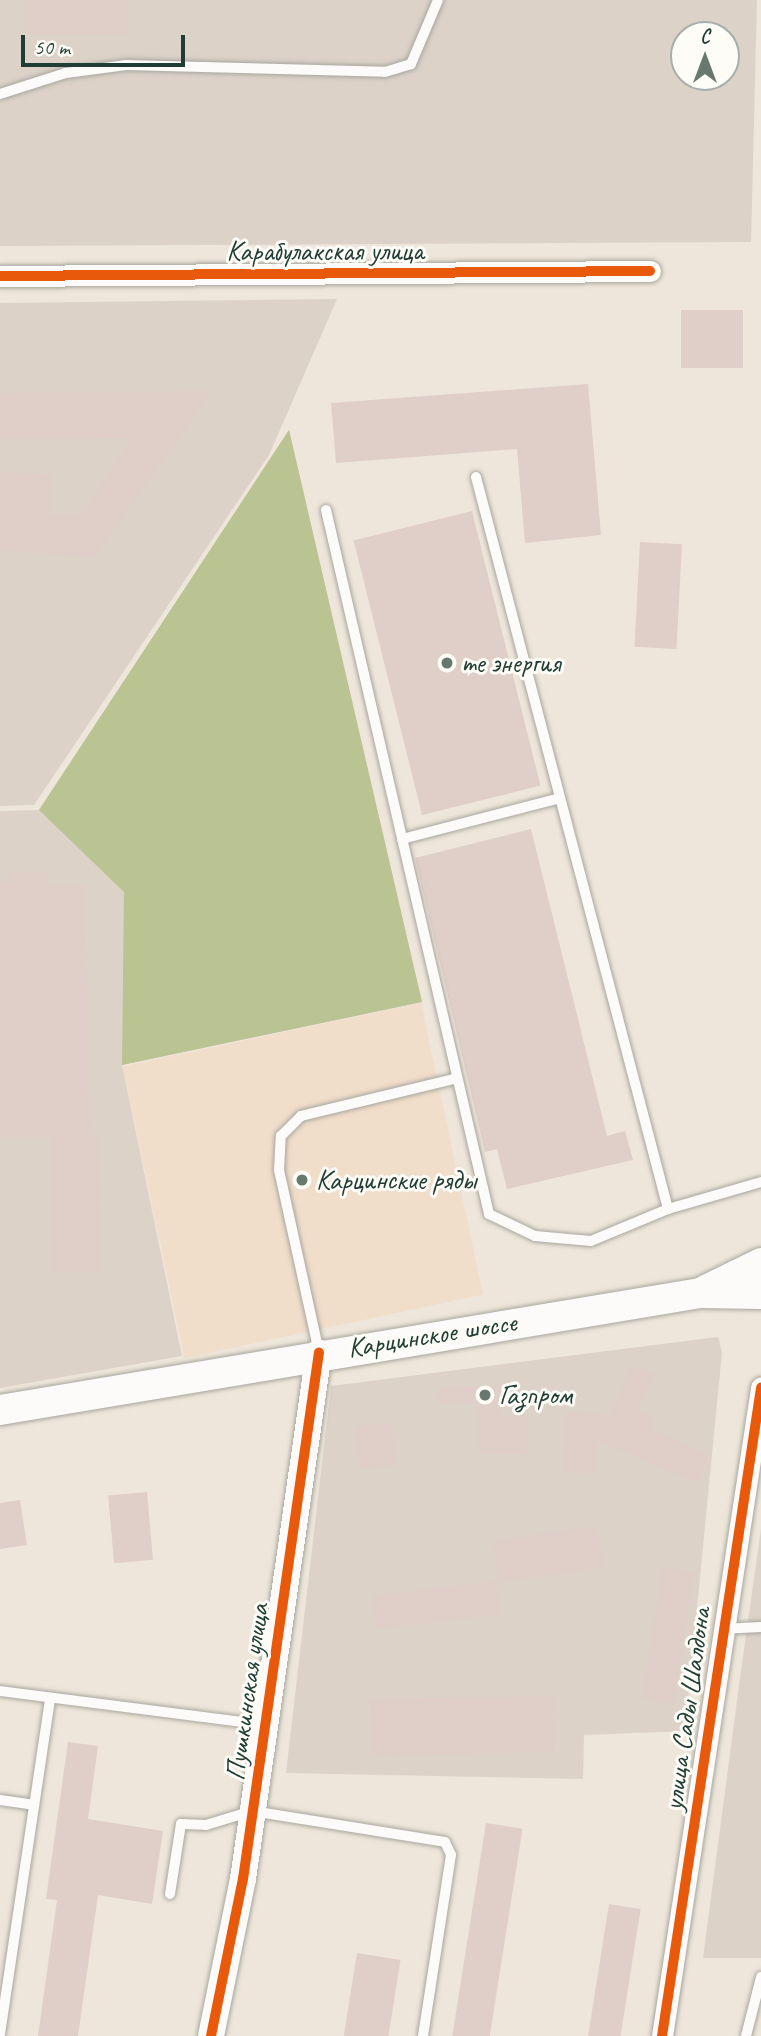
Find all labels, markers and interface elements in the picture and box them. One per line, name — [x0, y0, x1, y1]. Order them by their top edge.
scale bar — [24, 21, 189, 65]
north arrow — [670, 21, 740, 91]
text: С — [700, 25, 710, 49]
text: 50 m — [34, 34, 70, 60]
street label: Карабулакская улица — [226, 234, 424, 268]
place label: те энергия — [461, 646, 560, 680]
marker: те энергия — [439, 655, 455, 671]
place label: Карцинские ряды — [316, 1163, 477, 1197]
marker: Карцинские ряды — [294, 1172, 310, 1188]
street label: Карцинское шоссе — [344, 1305, 520, 1365]
place label: Газпром — [499, 1378, 572, 1412]
marker: Газпром — [477, 1387, 493, 1403]
street label: Пушкинская улица — [218, 1601, 276, 1783]
street label: улица Сады Шалдона — [656, 1605, 718, 1813]

